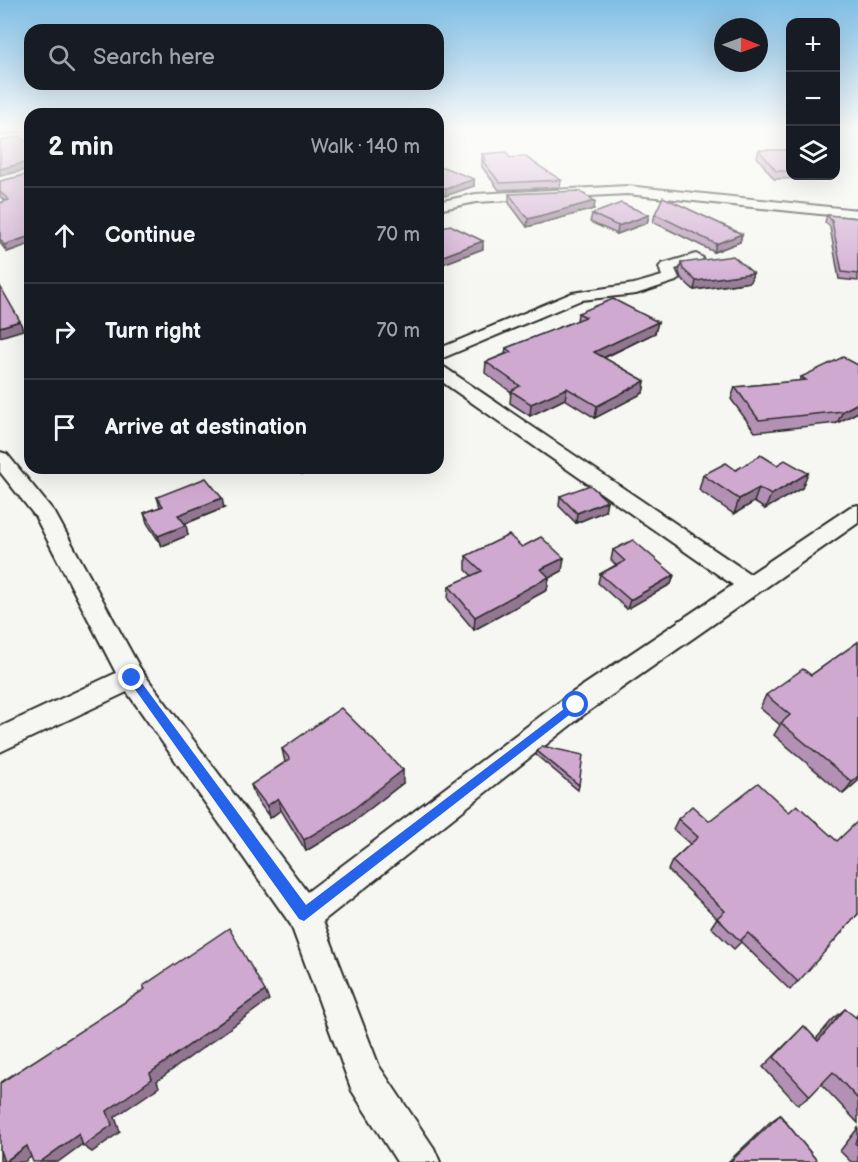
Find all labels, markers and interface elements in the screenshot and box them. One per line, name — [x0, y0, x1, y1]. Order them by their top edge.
north arrow — [714, 18, 768, 72]
map controls — [786, 18, 840, 180]
button: + — [786, 18, 840, 72]
search box — [24, 24, 444, 90]
icon: search — [45, 41, 78, 74]
text: Search here — [93, 44, 215, 71]
button: − — [786, 72, 840, 126]
button: layers — [786, 126, 840, 180]
text: 2 min — [48, 132, 114, 163]
text: Walk · 140 m — [311, 135, 420, 159]
icon: ahead — [48, 219, 81, 252]
text: Continue — [105, 222, 195, 249]
text: 70 m — [376, 223, 420, 247]
icon: right — [48, 315, 81, 348]
text: Turn right — [105, 318, 201, 345]
text: 70 m — [376, 319, 420, 343]
icon: arrive — [48, 411, 81, 444]
text: Arrive at destination — [105, 414, 307, 441]
route end — [118, 664, 144, 690]
route start — [562, 691, 588, 717]

